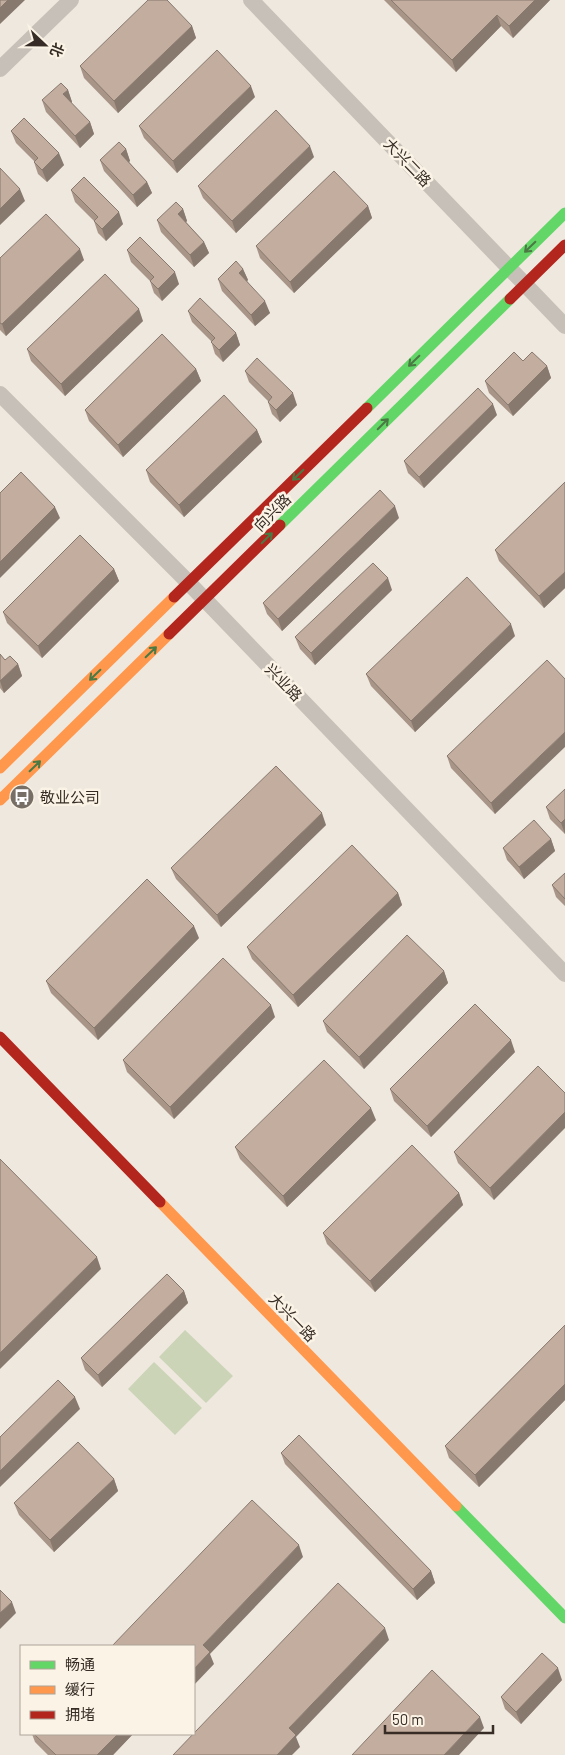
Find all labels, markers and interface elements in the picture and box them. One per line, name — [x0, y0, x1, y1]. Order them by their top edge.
north arrow — [20, 20, 70, 70]
text: 北 — [47, 40, 68, 60]
street label: 大兴二路 — [381, 134, 435, 190]
one-way arrow — [524, 241, 536, 253]
one-way arrow — [408, 355, 421, 367]
one-way arrow — [376, 419, 388, 431]
one-way arrow — [292, 469, 305, 481]
street label: 向兴路 — [250, 490, 294, 534]
one-way arrow — [260, 532, 273, 544]
one-way arrow — [145, 646, 157, 658]
street label: 兴业路 — [262, 660, 306, 704]
one-way arrow — [89, 668, 101, 681]
one-way arrow — [29, 760, 41, 772]
bus stop icon: 敬业公司 — [9, 784, 35, 810]
place label: 敬业公司 — [40, 788, 100, 806]
street label: 大兴一路 — [266, 1289, 320, 1345]
legend — [20, 1645, 195, 1735]
text: 畅通 — [65, 1655, 95, 1673]
text: 缓行 — [65, 1680, 95, 1698]
scale bar — [385, 1702, 492, 1734]
text: 拥堵 — [65, 1705, 95, 1723]
text: 50 m — [392, 1710, 424, 1728]

